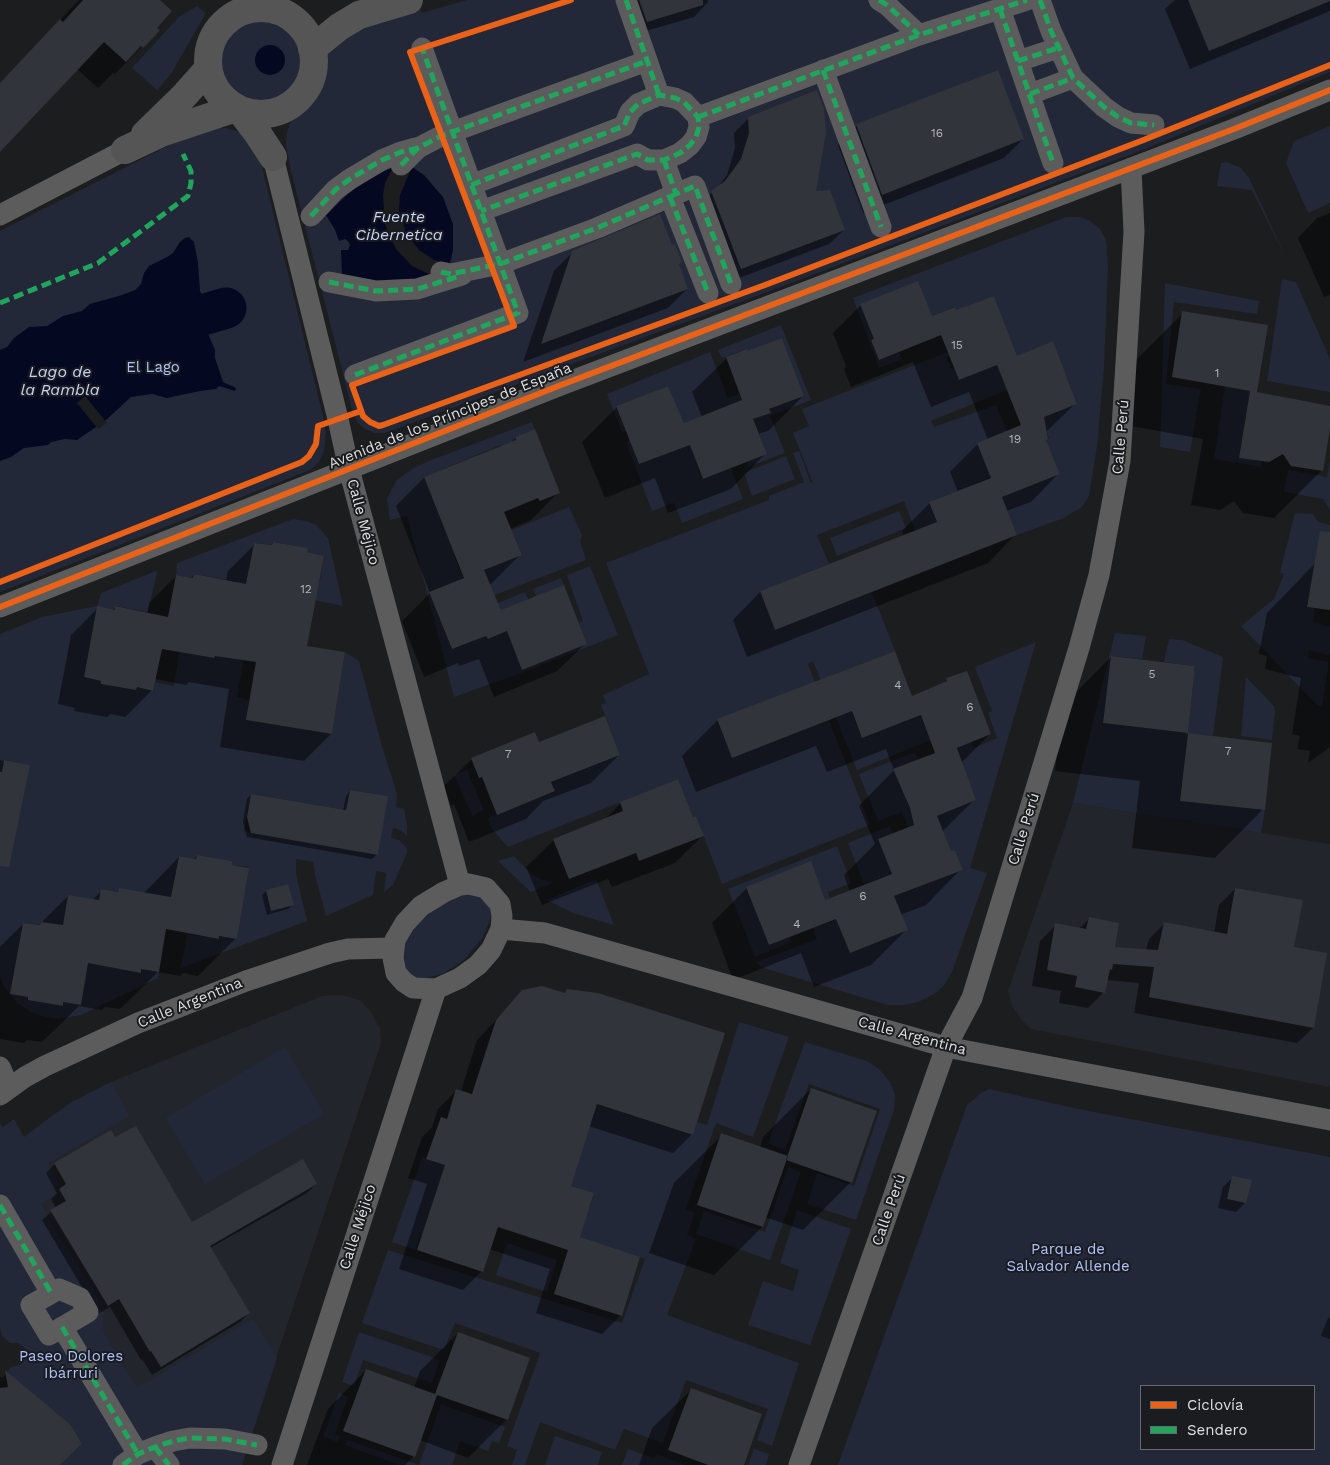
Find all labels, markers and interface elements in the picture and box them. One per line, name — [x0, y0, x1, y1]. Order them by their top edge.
house number: 16 — [931, 126, 943, 140]
water label: Fuente Cibernetica — [355, 207, 443, 245]
house number: 15 — [951, 338, 963, 352]
park label: El Lago — [126, 359, 180, 377]
street label: Avenida de los Príncipes de España — [326, 359, 574, 473]
water label: Lago de la Rambla — [20, 362, 100, 400]
house number: 1 — [1215, 366, 1219, 380]
street label: Calle Perú — [1109, 399, 1133, 475]
house number: 19 — [1009, 432, 1021, 446]
street label: Calle Méjico — [343, 477, 383, 567]
house number: 12 — [300, 582, 312, 596]
house number: 5 — [1149, 667, 1155, 681]
house number: 4 — [894, 678, 902, 692]
house number: 6 — [966, 700, 974, 714]
house number: 7 — [1225, 744, 1231, 758]
house number: 7 — [505, 747, 511, 761]
street label: Calle Perú — [1004, 791, 1044, 867]
house number: 6 — [859, 889, 867, 903]
house number: 4 — [793, 917, 801, 931]
street label: Calle Argentina — [135, 974, 245, 1032]
street label: Calle Argentina — [856, 1013, 968, 1059]
street label: Calle Perú — [868, 1172, 910, 1248]
street label: Calle Méjico — [336, 1182, 380, 1272]
park label: Parque de Salvador Allende — [1006, 1241, 1130, 1276]
park label: Paseo Dolores Ibárruri — [19, 1348, 123, 1383]
legend — [1140, 1385, 1315, 1450]
text: Ciclovía — [1187, 1396, 1244, 1414]
text: Sendero — [1187, 1421, 1248, 1439]

